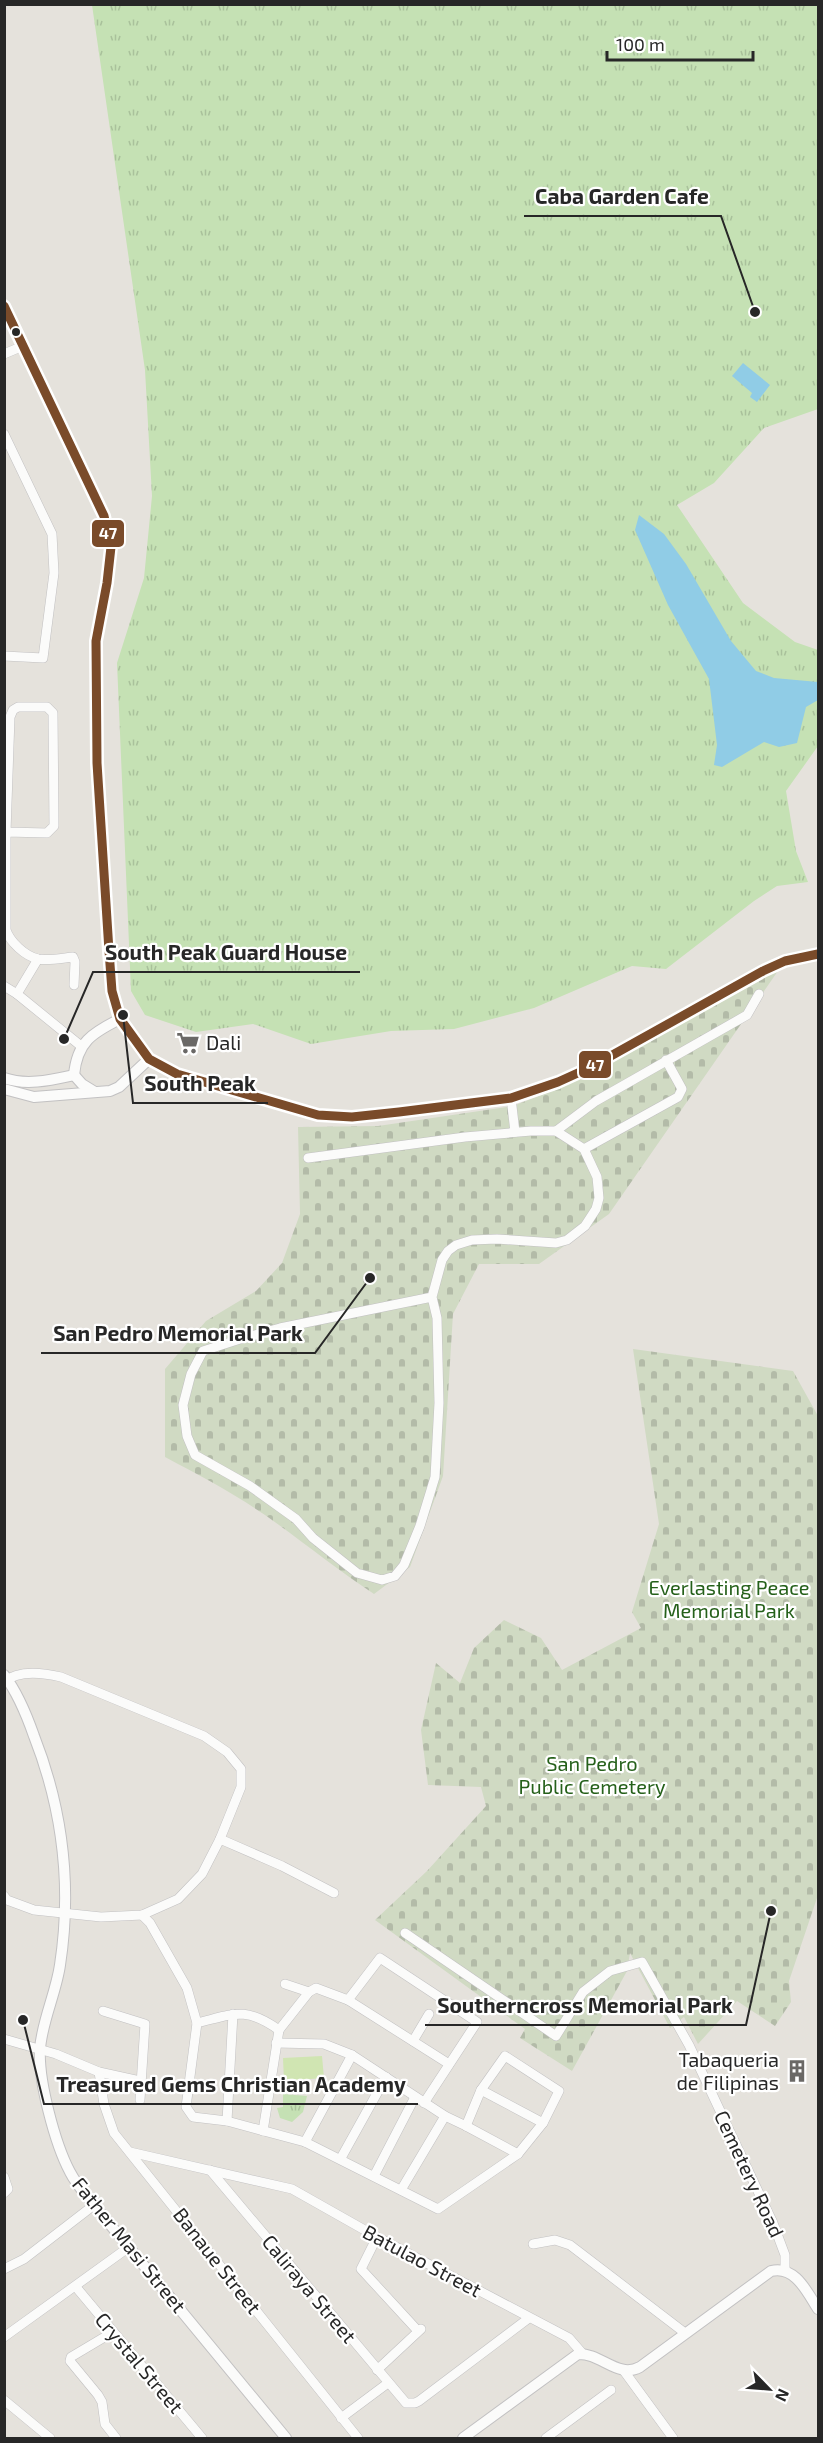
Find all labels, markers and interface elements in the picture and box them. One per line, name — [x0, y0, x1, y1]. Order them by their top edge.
scale bar — [607, 24, 752, 62]
text: 100 m — [616, 33, 665, 55]
callout: Caba Garden Cafe — [524, 177, 721, 216]
text: Caba Garden Cafe — [535, 183, 709, 208]
unlabelled marker — [10, 326, 22, 338]
line badge: 47 — [91, 519, 125, 548]
text: 47 — [99, 523, 118, 542]
callout: South Peak Guard House — [93, 933, 360, 972]
text: South Peak Guard House — [105, 939, 347, 964]
supermarket icon: Dali — [175, 1030, 201, 1056]
place label: Dali — [206, 1030, 241, 1054]
line badge: 47 — [578, 1050, 612, 1079]
text: 47 — [586, 1055, 605, 1074]
callout: South Peak — [133, 1064, 268, 1103]
text: South Peak — [144, 1070, 256, 1095]
callout: San Pedro Memorial Park — [41, 1314, 315, 1353]
text: San Pedro Memorial Park — [53, 1320, 303, 1345]
park label: Everlasting Peace Memorial Park — [648, 1575, 810, 1622]
park label: San Pedro Public Cemetery — [518, 1751, 666, 1798]
callout: Southerncross Memorial Park — [425, 1986, 746, 2025]
text: Southerncross Memorial Park — [437, 1992, 733, 2017]
place label: Tabaqueria de Filipinas — [676, 2047, 779, 2094]
building icon: Tabaqueria de Filipinas — [784, 2058, 810, 2084]
callout: Treasured Gems Christian Academy — [44, 2065, 418, 2104]
text: Treasured Gems Christian Academy — [56, 2071, 406, 2097]
street label: Cemetery Road — [710, 2106, 790, 2241]
street label: Father Masi Street — [68, 2172, 192, 2317]
street label: Banaue Street — [169, 2202, 267, 2319]
street label: Batulao Street — [359, 2219, 486, 2302]
street label: Caliraya Street — [258, 2229, 362, 2348]
street label: Crystal Street — [91, 2307, 189, 2418]
north arrow — [739, 2359, 799, 2419]
text: N — [772, 2386, 794, 2405]

